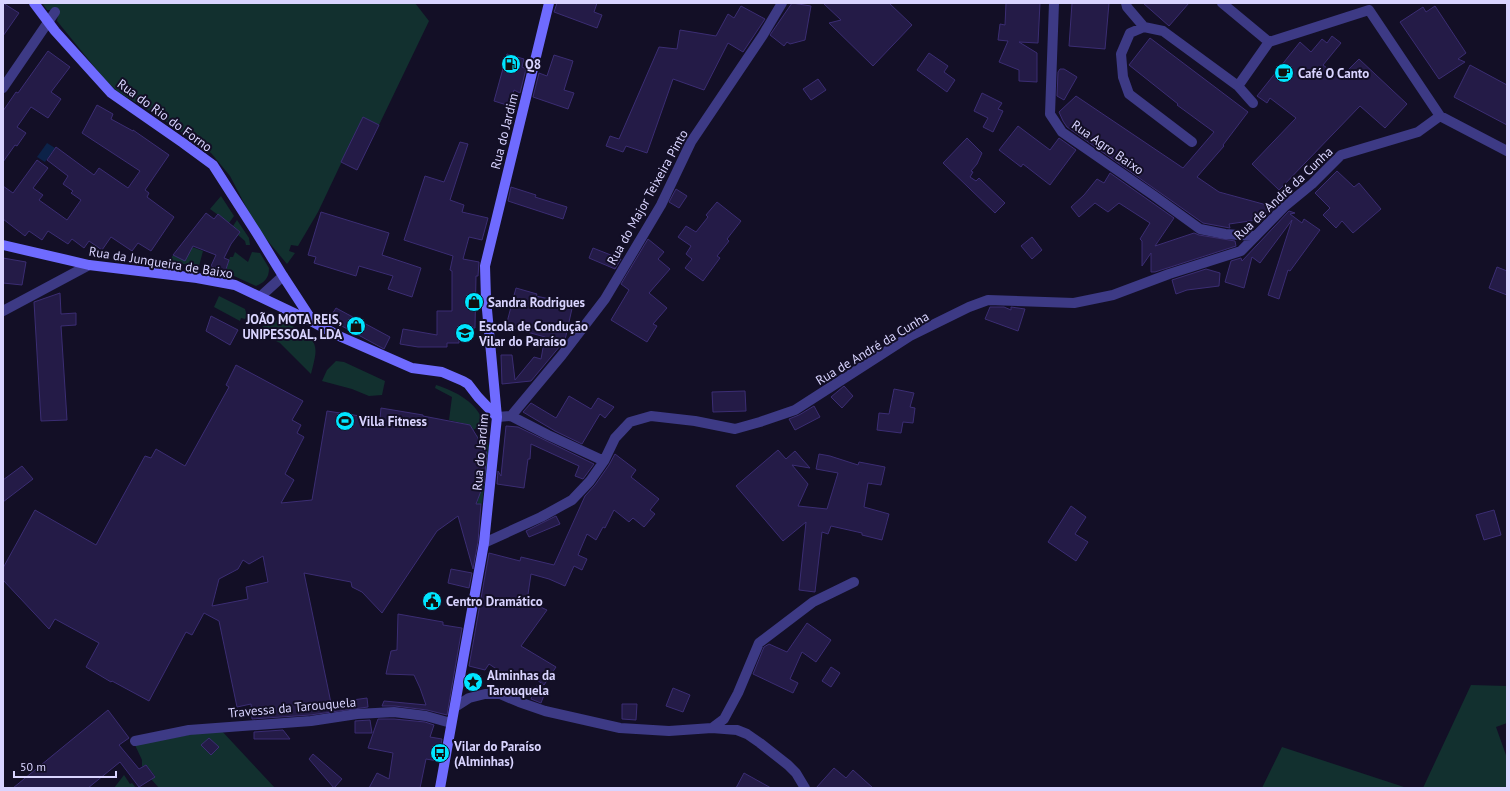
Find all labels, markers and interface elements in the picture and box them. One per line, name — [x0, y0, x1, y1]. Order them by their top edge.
fuel station icon: Q8 — [500, 53, 522, 75]
place label: Q8 — [525, 56, 541, 73]
cafe icon: Café O Canto — [1273, 62, 1295, 84]
place label: Café O Canto — [1298, 65, 1369, 82]
street label: Rua do Rio do Forno — [114, 75, 216, 156]
street label: Rua do Jardim — [487, 91, 522, 171]
street label: Rua Agro Baixo — [1068, 116, 1147, 179]
street label: Rua do Major Teixeira Pinto — [603, 127, 692, 268]
street label: Rua de André da Cunha — [1230, 143, 1336, 244]
street label: Rua da Junqueira de Baixo — [88, 243, 234, 282]
shop icon: Sandra Rodrigues — [463, 291, 485, 313]
place label: Sandra Rodrigues — [488, 294, 586, 311]
street label: Rua de André da Cunha — [813, 308, 932, 389]
place label: JOÃO MOTA REIS, UNIPESSOAL, LDA — [242, 311, 342, 343]
shop icon: JOÃO MOTA REIS, UNIPESSOAL, LDA — [345, 315, 367, 337]
place label: Escola de Condução Vilar do Paraíso — [478, 318, 588, 350]
school or university icon: Escola de Condução Vilar do Paraíso — [454, 322, 476, 344]
sports icon: Villa Fitness — [334, 410, 356, 432]
place label: Villa Fitness — [358, 413, 428, 430]
street label: Rua do Jardim — [469, 413, 492, 491]
public building icon: Centro Dramático — [421, 590, 443, 612]
place label: Centro Dramático — [446, 593, 543, 610]
place label: Alminhas da Tarouquela — [487, 667, 556, 699]
place icon: Alminhas da Tarouquela — [462, 671, 484, 693]
street label: Travessa da Tarouquela — [227, 693, 357, 722]
place label: Vilar do Paraíso (Alminhas) — [453, 738, 541, 770]
bus stop icon: Vilar do Paraíso (Alminhas) — [429, 742, 451, 764]
scale bar — [14, 753, 116, 779]
text: 50 m — [20, 759, 46, 774]

